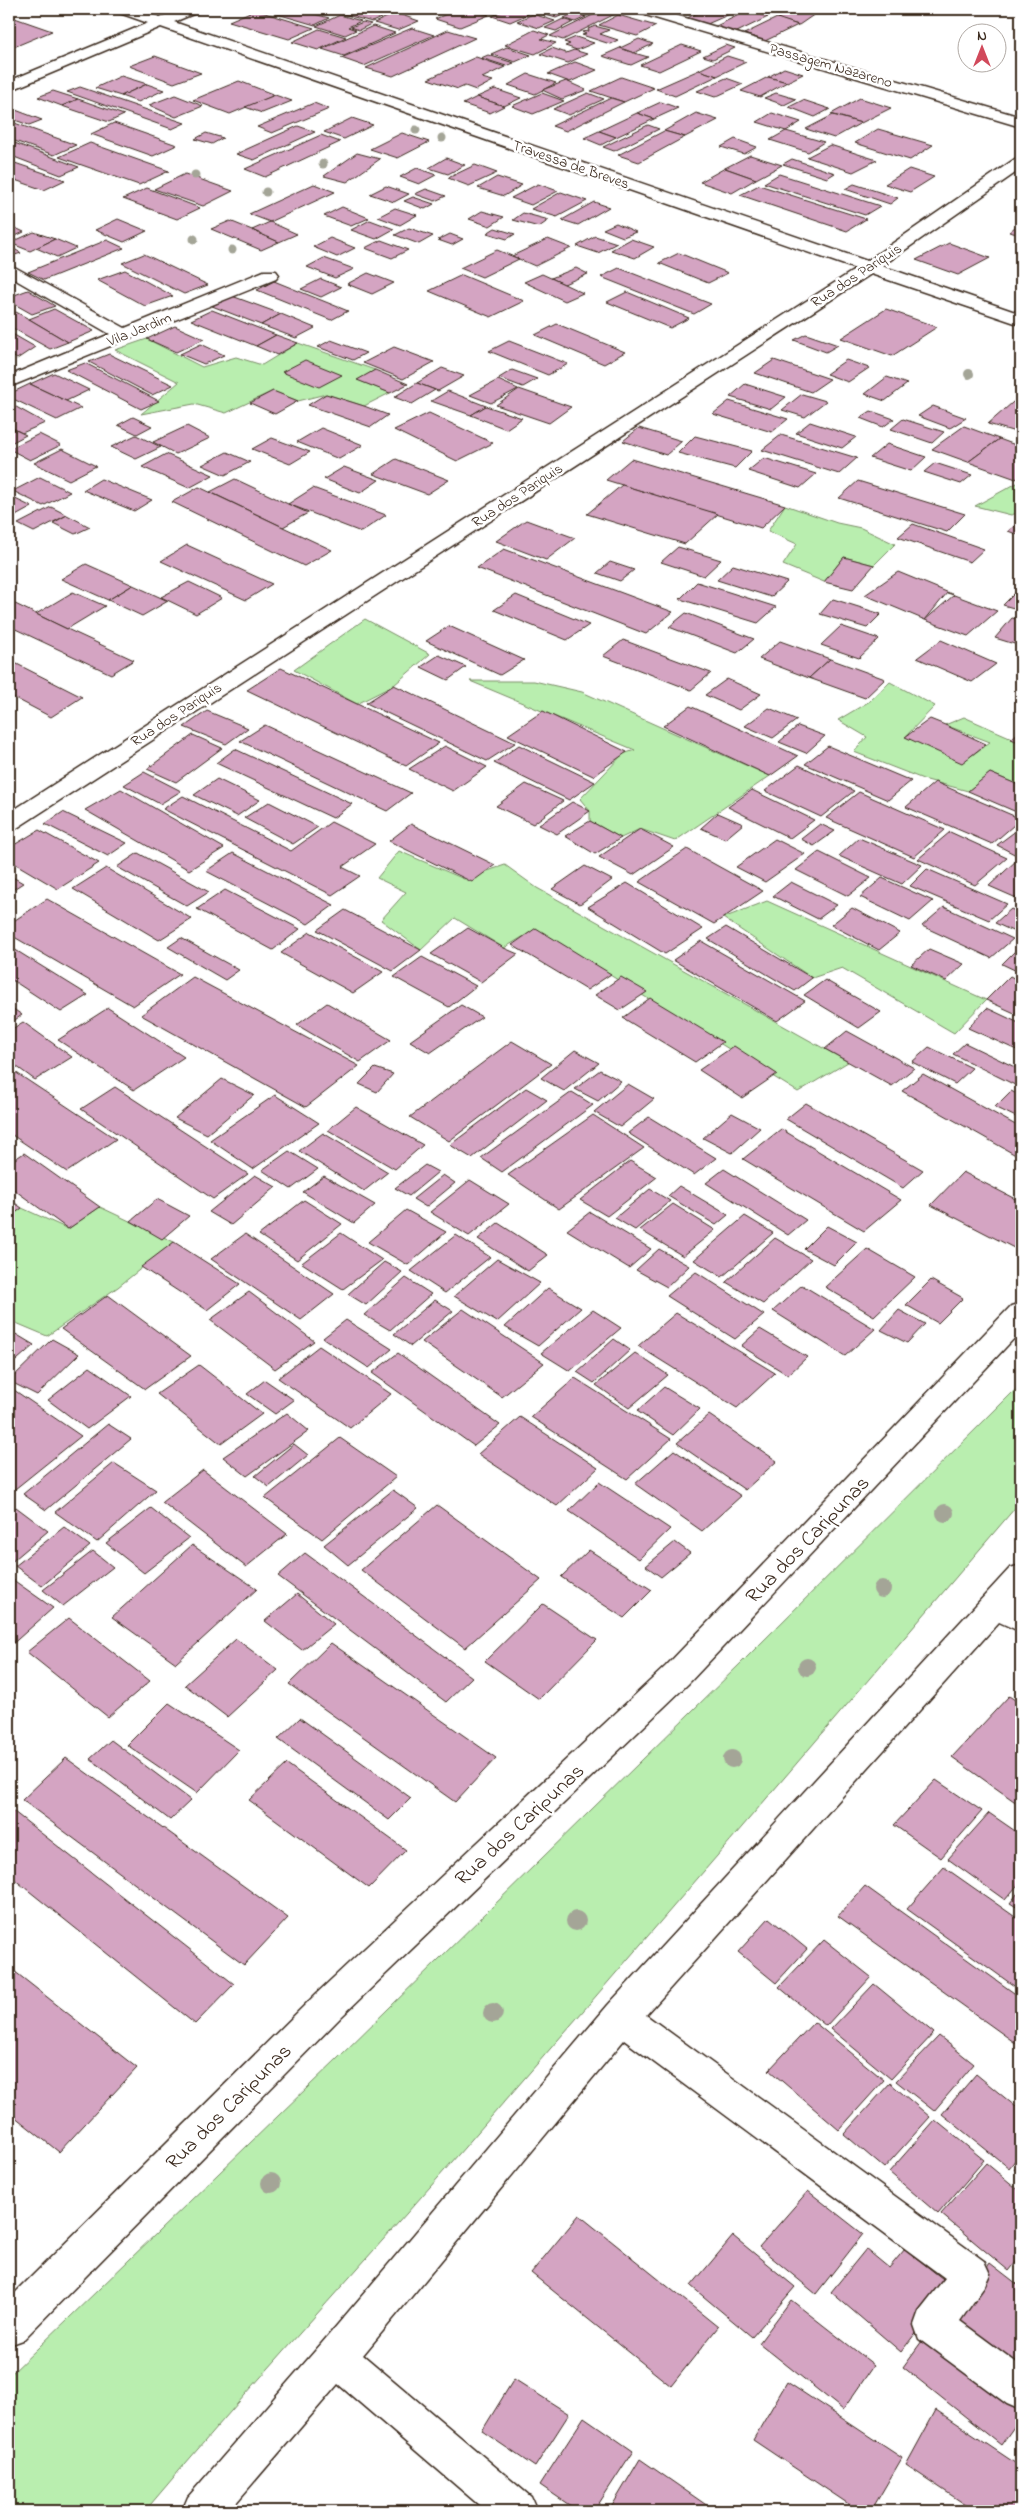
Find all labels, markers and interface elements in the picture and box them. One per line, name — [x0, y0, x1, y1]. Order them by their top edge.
north arrow — [958, 22, 1008, 72]
text: N — [977, 26, 987, 47]
street label: Passagem Nazareno — [766, 38, 895, 95]
street label: Travessa de Breves — [509, 135, 632, 195]
street label: Rua dos Pariquis — [807, 238, 906, 314]
street label: Vila Jardim — [103, 307, 175, 353]
street label: Rua dos Pariquis — [468, 458, 567, 534]
street label: Rua dos Pariquis — [127, 677, 226, 753]
street label: Rua dos Caripunas — [739, 1470, 877, 1611]
street label: Rua dos Caripunas — [449, 1757, 592, 1894]
street label: Rua dos Caripunas — [160, 2038, 299, 2177]

